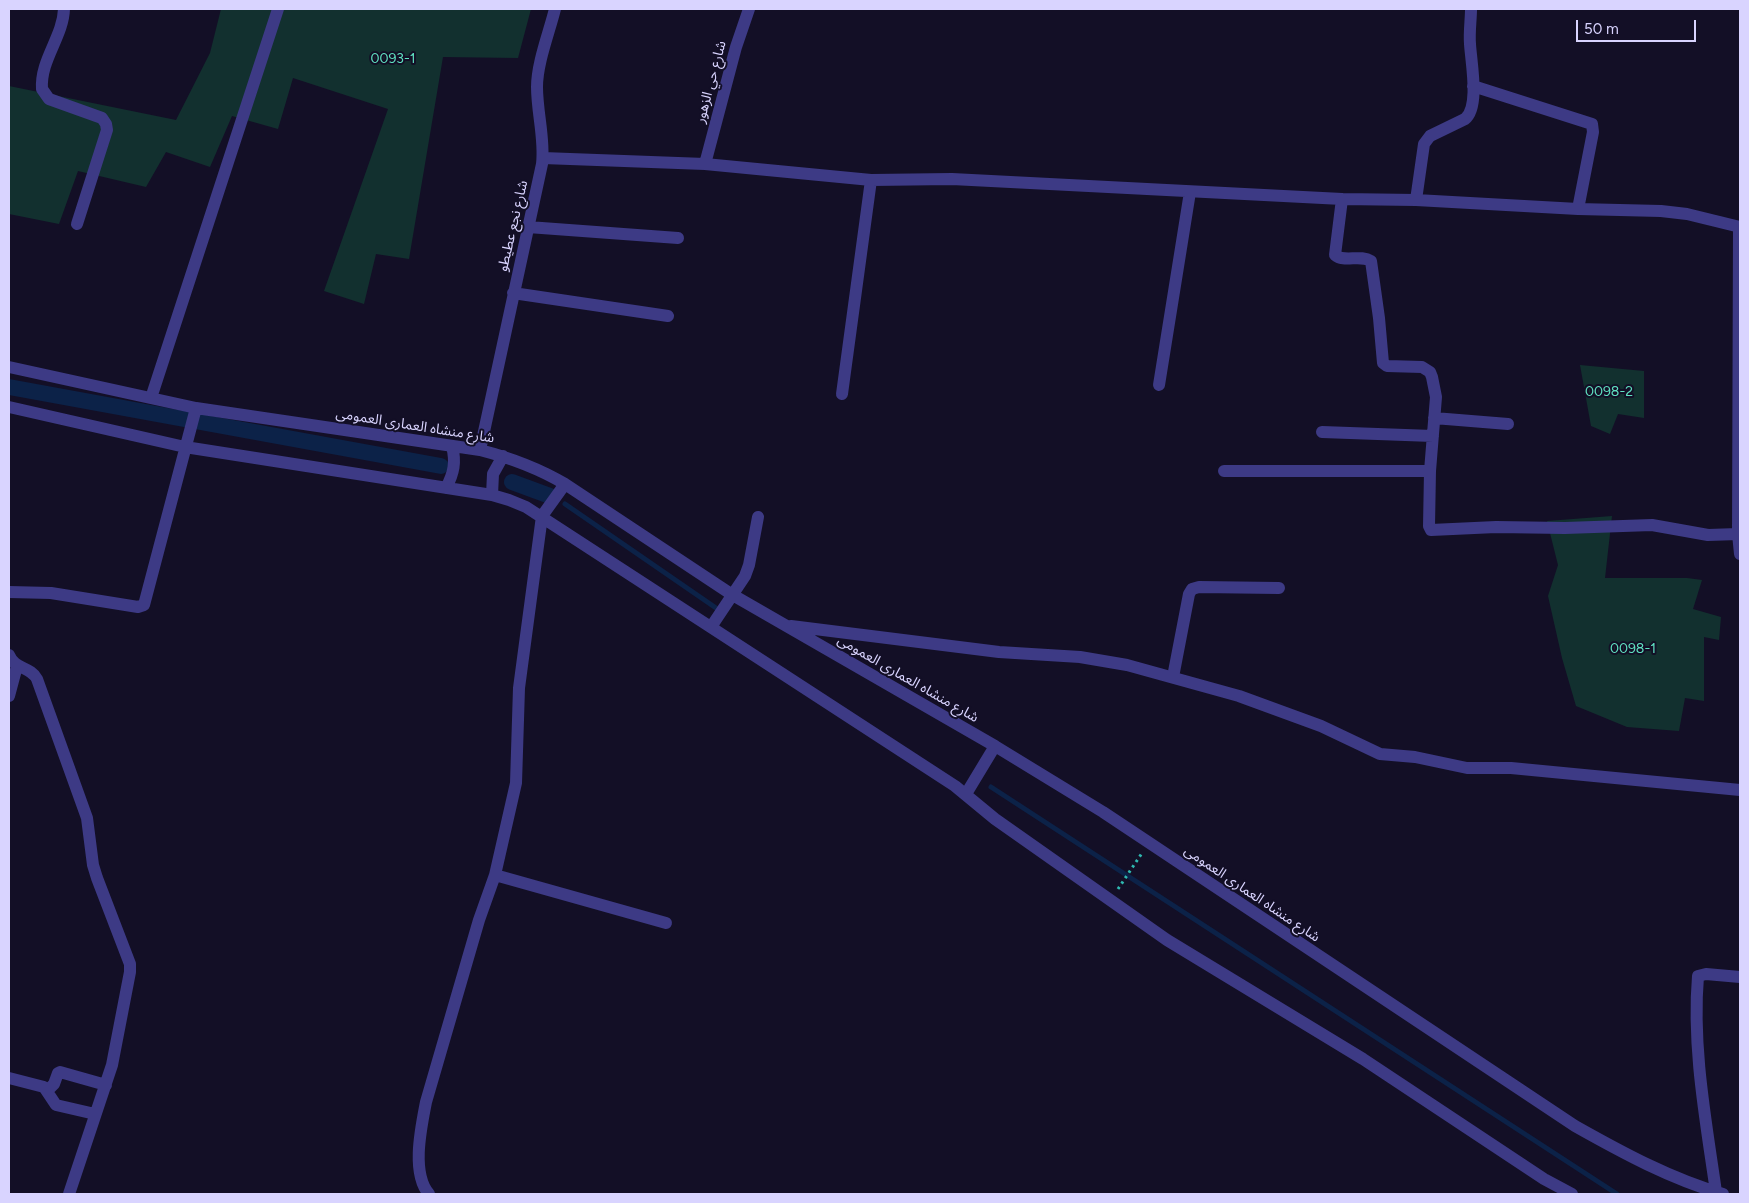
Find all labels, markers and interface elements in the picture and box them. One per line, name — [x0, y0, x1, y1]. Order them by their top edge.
scale bar — [1579, 10, 1699, 42]
text: 50 m — [1584, 20, 1619, 38]
street label: شارع حي الزهور — [692, 39, 730, 125]
park label: 0093-1 — [370, 51, 416, 67]
street label: شارع نجع عطيطو — [494, 179, 532, 273]
park label: 0098-2 — [1585, 384, 1633, 400]
street label: شارع منشاه العمارى العمومى — [335, 405, 495, 447]
street label: شارع منشاه العمارى العمومى — [834, 632, 982, 726]
park label: 0098-1 — [1610, 641, 1656, 657]
street label: شارع منشاه العمارى العمومى — [1181, 842, 1323, 946]

